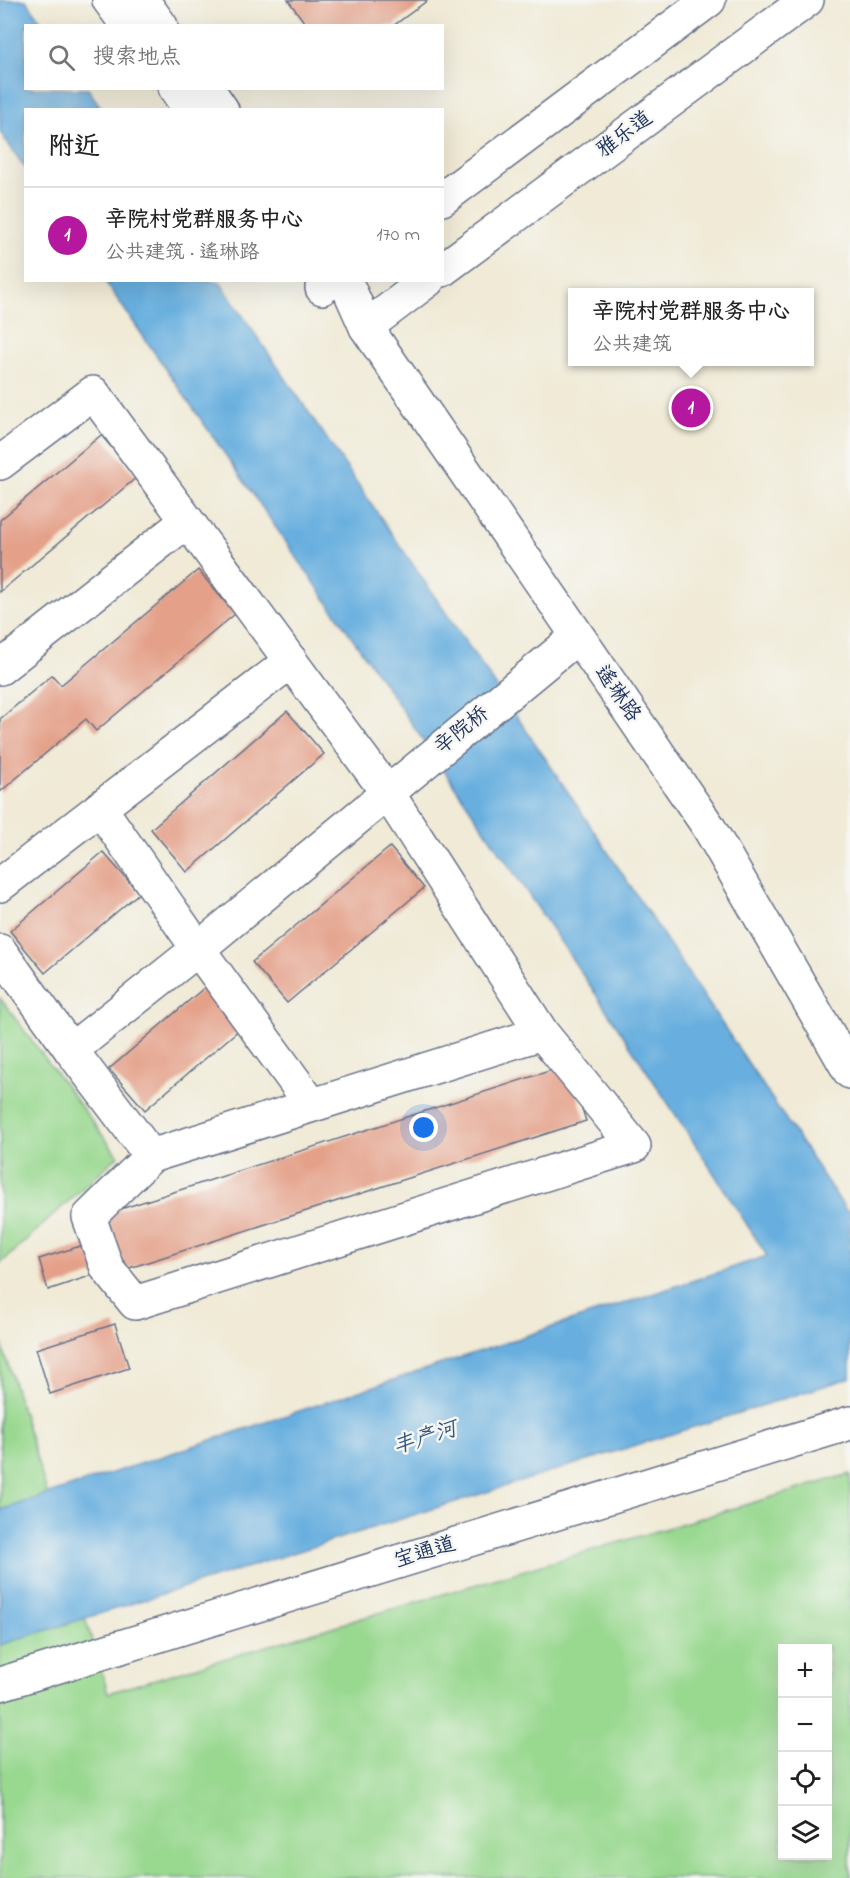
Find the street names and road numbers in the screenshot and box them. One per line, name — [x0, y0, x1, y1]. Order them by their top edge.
street label: 雅乐道 — [591, 104, 659, 166]
street label: 遥琳路 — [587, 660, 647, 728]
street label: 辛院桥 — [428, 700, 496, 762]
street label: 宝通道 — [390, 1529, 460, 1577]

